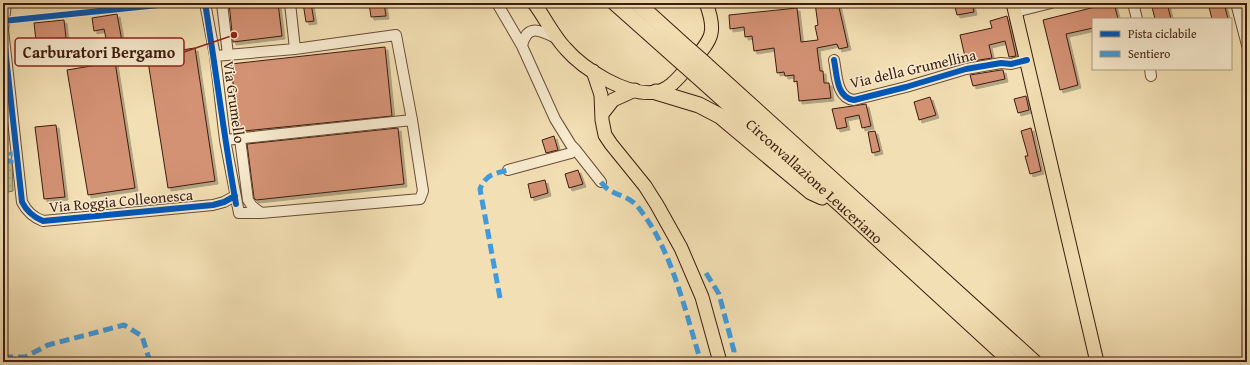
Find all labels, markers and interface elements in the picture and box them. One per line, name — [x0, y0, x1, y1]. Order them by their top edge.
legend — [1092, 18, 1232, 70]
text: Pista ciclabile — [1128, 25, 1197, 42]
callout: Carburatori Bergamo — [15, 38, 184, 66]
text: Carburatori Bergamo — [23, 40, 176, 64]
street label: Via della Grumellina — [848, 44, 978, 93]
text: Sentiero — [1128, 45, 1170, 62]
street label: Via Grumello — [218, 59, 251, 145]
street label: Circonvallazione Leuceriano — [741, 114, 888, 249]
street label: Via Roggia Colleonesca — [48, 184, 194, 217]

